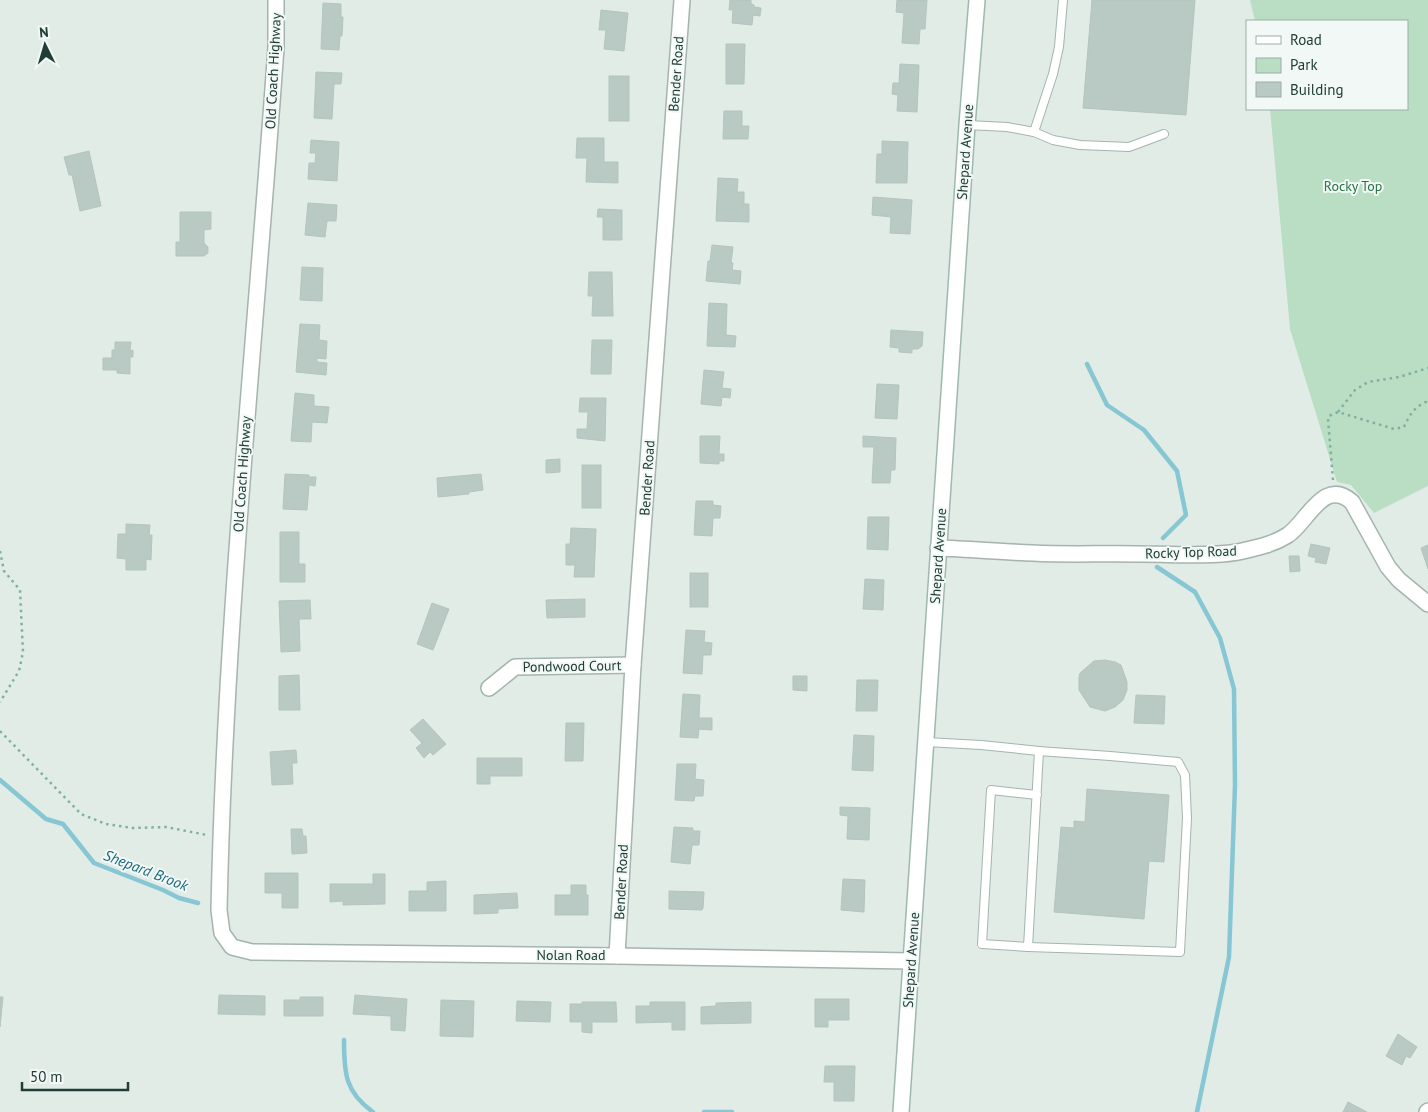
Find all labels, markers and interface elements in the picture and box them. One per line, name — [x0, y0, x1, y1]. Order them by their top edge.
street label: Old Coach Highway — [261, 12, 285, 130]
north arrow — [20, 20, 70, 70]
legend — [1246, 20, 1408, 110]
text: N — [38, 23, 49, 41]
text: Road — [1290, 30, 1322, 49]
street label: Bender Road — [664, 36, 688, 112]
text: Park — [1290, 55, 1318, 74]
text: Building — [1290, 80, 1344, 99]
street label: Shepard Avenue — [953, 103, 977, 201]
park label: Rocky Top — [1324, 177, 1382, 195]
street label: Old Coach Highway — [229, 415, 255, 533]
street label: Bender Road — [635, 440, 659, 516]
street label: Shepard Avenue — [926, 507, 950, 605]
street label: Rocky Top Road — [1145, 541, 1237, 563]
street label: Pondwood Court — [522, 656, 622, 676]
street label: Bender Road — [610, 844, 632, 920]
water label: Shepard Brook — [101, 845, 192, 895]
street label: Shepard Avenue — [899, 911, 923, 1009]
street label: Nolan Road — [537, 946, 606, 964]
scale bar — [22, 1060, 129, 1092]
text: 50 m — [30, 1067, 63, 1086]

